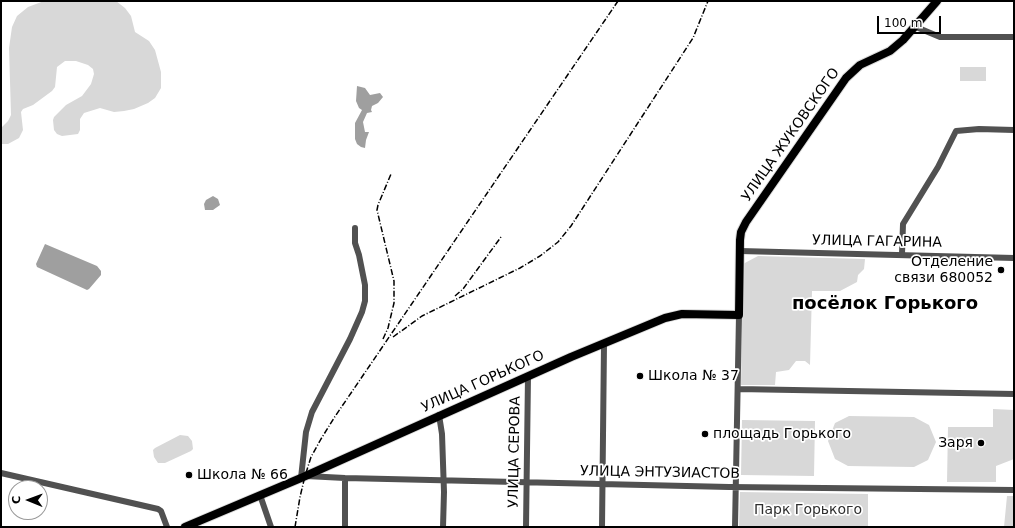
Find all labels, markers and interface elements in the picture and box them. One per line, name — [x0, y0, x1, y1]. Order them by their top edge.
scale bar — [879, 8, 943, 34]
text: 100 m — [884, 16, 922, 30]
street label: УЛИЦА ЖУКОВСКОГО — [739, 65, 843, 205]
street label: УЛИЦА ГАГАРИНА — [812, 232, 942, 252]
place label: Отделение связи 680052 — [894, 254, 993, 286]
marker: Отделение связи 680052 — [996, 265, 1006, 275]
district label: посёлок Горького — [792, 293, 978, 315]
street label: УЛИЦА ГОРЬКОГО — [419, 347, 547, 417]
place label: Школа № 37 — [648, 368, 739, 384]
marker: Школа № 37 — [635, 371, 645, 381]
street label: УЛИЦА СЕРОВА — [506, 396, 524, 508]
place label: площадь Горького — [713, 426, 851, 442]
marker: площадь Горького — [700, 429, 710, 439]
place label: Заря — [938, 435, 973, 451]
marker: Заря — [976, 438, 986, 448]
street label: УЛИЦА ЭНТУЗИАСТОВ — [580, 463, 740, 483]
place label: Школа № 66 — [197, 467, 288, 483]
marker: Школа № 66 — [184, 470, 194, 480]
north arrow — [8, 480, 48, 520]
text: С — [10, 496, 23, 504]
park label: Парк Горького — [754, 502, 862, 518]

